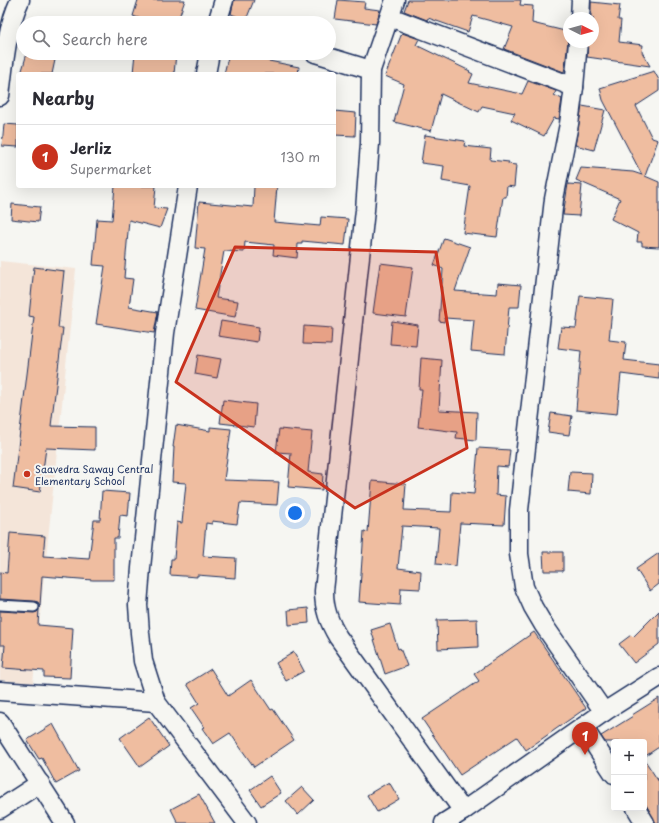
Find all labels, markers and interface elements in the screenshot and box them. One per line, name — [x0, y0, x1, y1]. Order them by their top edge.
north arrow — [563, 12, 599, 48]
search box — [16, 16, 336, 60]
icon: search — [30, 27, 52, 49]
text: Search here — [62, 27, 148, 50]
text: Nearby — [32, 85, 94, 111]
text: Jerliz — [70, 136, 112, 159]
text: 1 — [42, 147, 48, 166]
text: 130 m — [281, 147, 320, 166]
text: Supermarket — [70, 159, 152, 178]
place label: Saavedra Saway Central Elementary School — [35, 461, 153, 488]
marker: Saavedra Saway Central Elementary School — [22, 469, 32, 479]
your location — [285, 503, 305, 523]
pin: 1 — [572, 722, 598, 755]
map controls — [611, 739, 647, 811]
button: + — [611, 739, 647, 775]
button: − — [611, 775, 647, 811]

